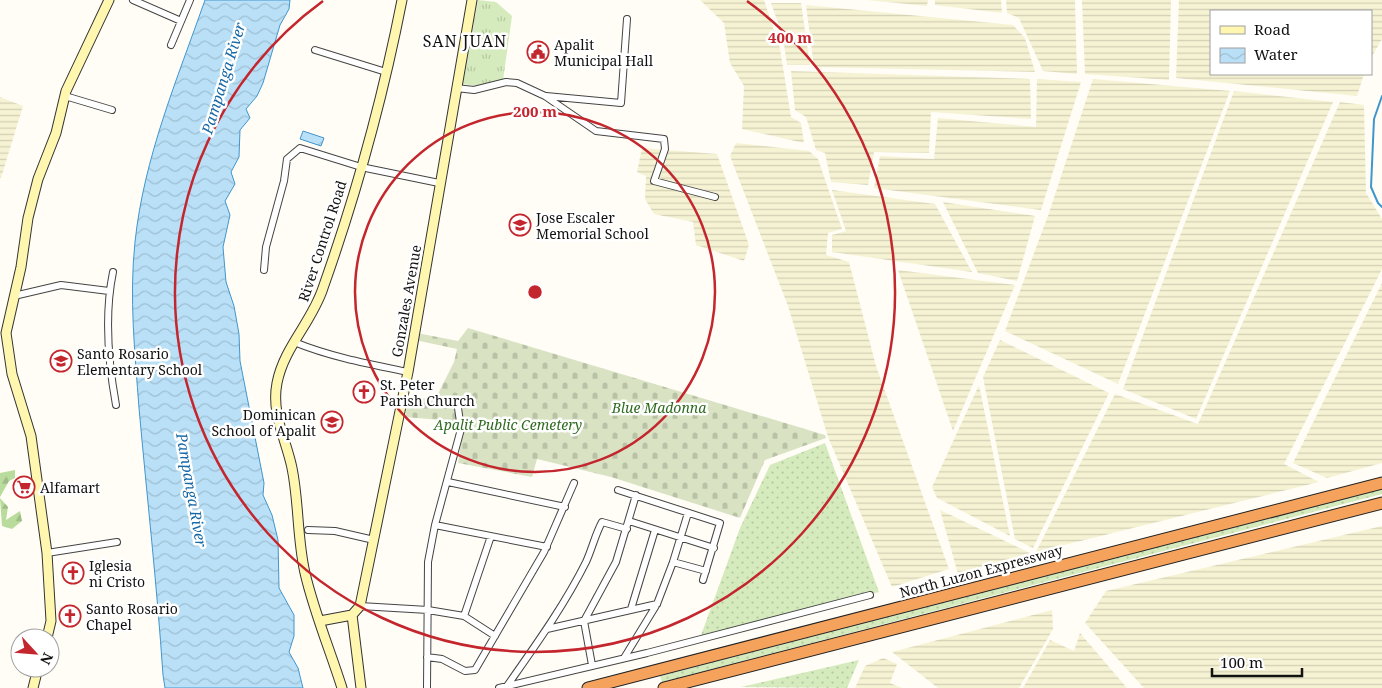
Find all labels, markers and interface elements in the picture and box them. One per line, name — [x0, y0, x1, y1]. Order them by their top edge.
legend — [1210, 10, 1372, 75]
water label: Pampanga River — [196, 19, 250, 137]
text: Road — [1254, 19, 1290, 39]
text: 400 m — [768, 27, 812, 47]
district label: SAN JUAN — [423, 30, 507, 52]
place label: Apalit Municipal Hall — [554, 35, 654, 70]
public building icon: Apalit Municipal Hall — [526, 40, 550, 64]
text: Water — [1254, 44, 1297, 64]
text: 200 m — [513, 101, 557, 121]
street label: River Control Road — [293, 178, 351, 304]
place label: Jose Escaler Memorial School — [535, 208, 649, 243]
school or university icon: Jose Escaler Memorial School — [508, 213, 532, 237]
street label: Gonzales Avenue — [387, 243, 425, 359]
centre of rings — [526, 283, 544, 301]
place label: Santo Rosario Elementary School — [77, 344, 203, 379]
school or university icon: Santo Rosario Elementary School — [49, 349, 73, 373]
place label: St. Peter Parish Church — [380, 375, 475, 410]
church icon: St. Peter Parish Church — [352, 380, 376, 404]
park label: Blue Madonna — [611, 398, 707, 417]
place label: Dominican School of Apalit — [211, 405, 316, 440]
school or university icon: Dominican School of Apalit — [320, 410, 344, 434]
park label: Apalit Public Cemetery — [433, 415, 582, 434]
water label: Pampanga River — [172, 430, 212, 550]
supermarket icon: Alfamart — [12, 475, 36, 499]
place label: Alfamart — [40, 478, 100, 497]
street label: North Luzon Expressway — [897, 540, 1065, 602]
place label: Iglesia ni Cristo — [89, 556, 145, 591]
church icon: Iglesia ni Cristo — [61, 561, 85, 585]
place label: Santo Rosario Chapel — [86, 599, 178, 634]
church icon: Santo Rosario Chapel — [58, 604, 82, 628]
north arrow — [10, 628, 60, 678]
scale bar — [1212, 646, 1302, 678]
text: N — [36, 650, 58, 668]
text: 100 m — [1220, 652, 1263, 672]

